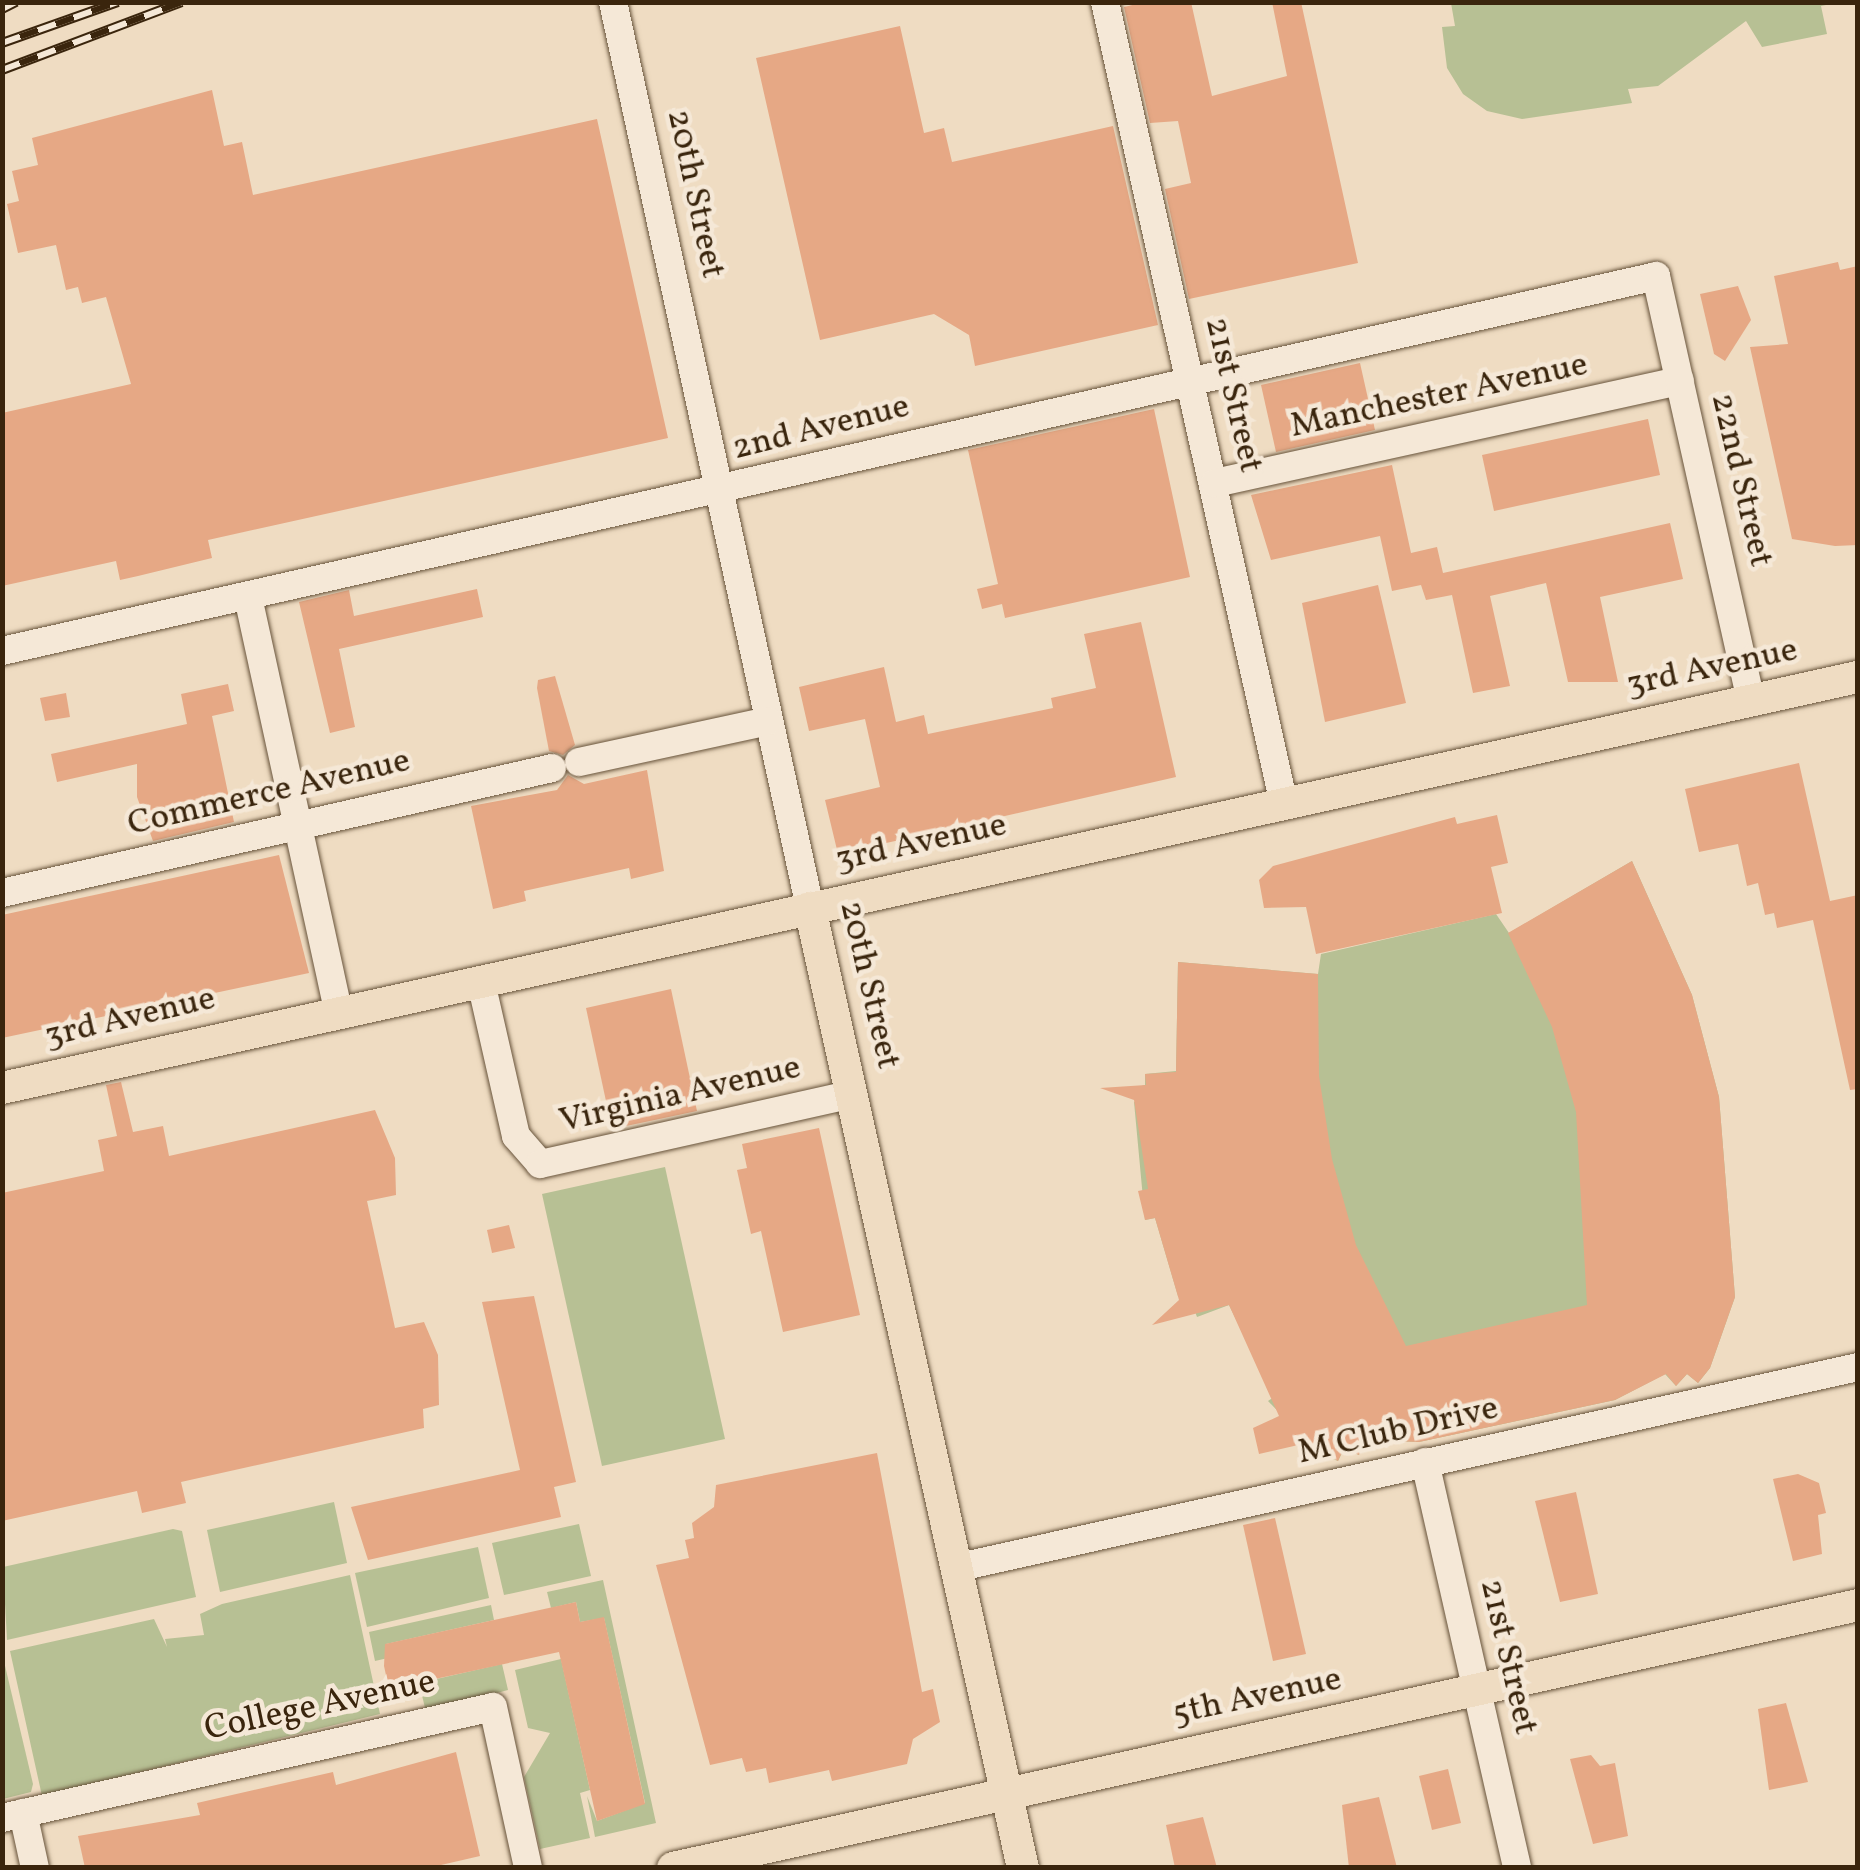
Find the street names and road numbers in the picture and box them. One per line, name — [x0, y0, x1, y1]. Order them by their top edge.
street label: 20th Street — [657, 106, 733, 282]
street label: 21st Street — [1195, 313, 1271, 477]
street label: Manchester Avenue — [1287, 344, 1591, 448]
street label: 2nd Avenue — [728, 386, 914, 470]
street label: 22nd Street — [1701, 389, 1781, 571]
street label: 3rd Avenue — [1623, 629, 1801, 707]
street label: Commerce Avenue — [124, 740, 414, 846]
street label: 3rd Avenue — [832, 804, 1010, 882]
street label: 20th Street — [829, 897, 909, 1073]
street label: 3rd Avenue — [41, 978, 219, 1058]
street label: Virginia Avenue — [555, 1047, 805, 1143]
street label: M Club Drive — [1294, 1388, 1502, 1474]
street label: 21st Street — [1470, 1575, 1546, 1739]
street label: 5th Avenue — [1169, 1659, 1345, 1735]
street label: College Avenue — [201, 1661, 439, 1751]

